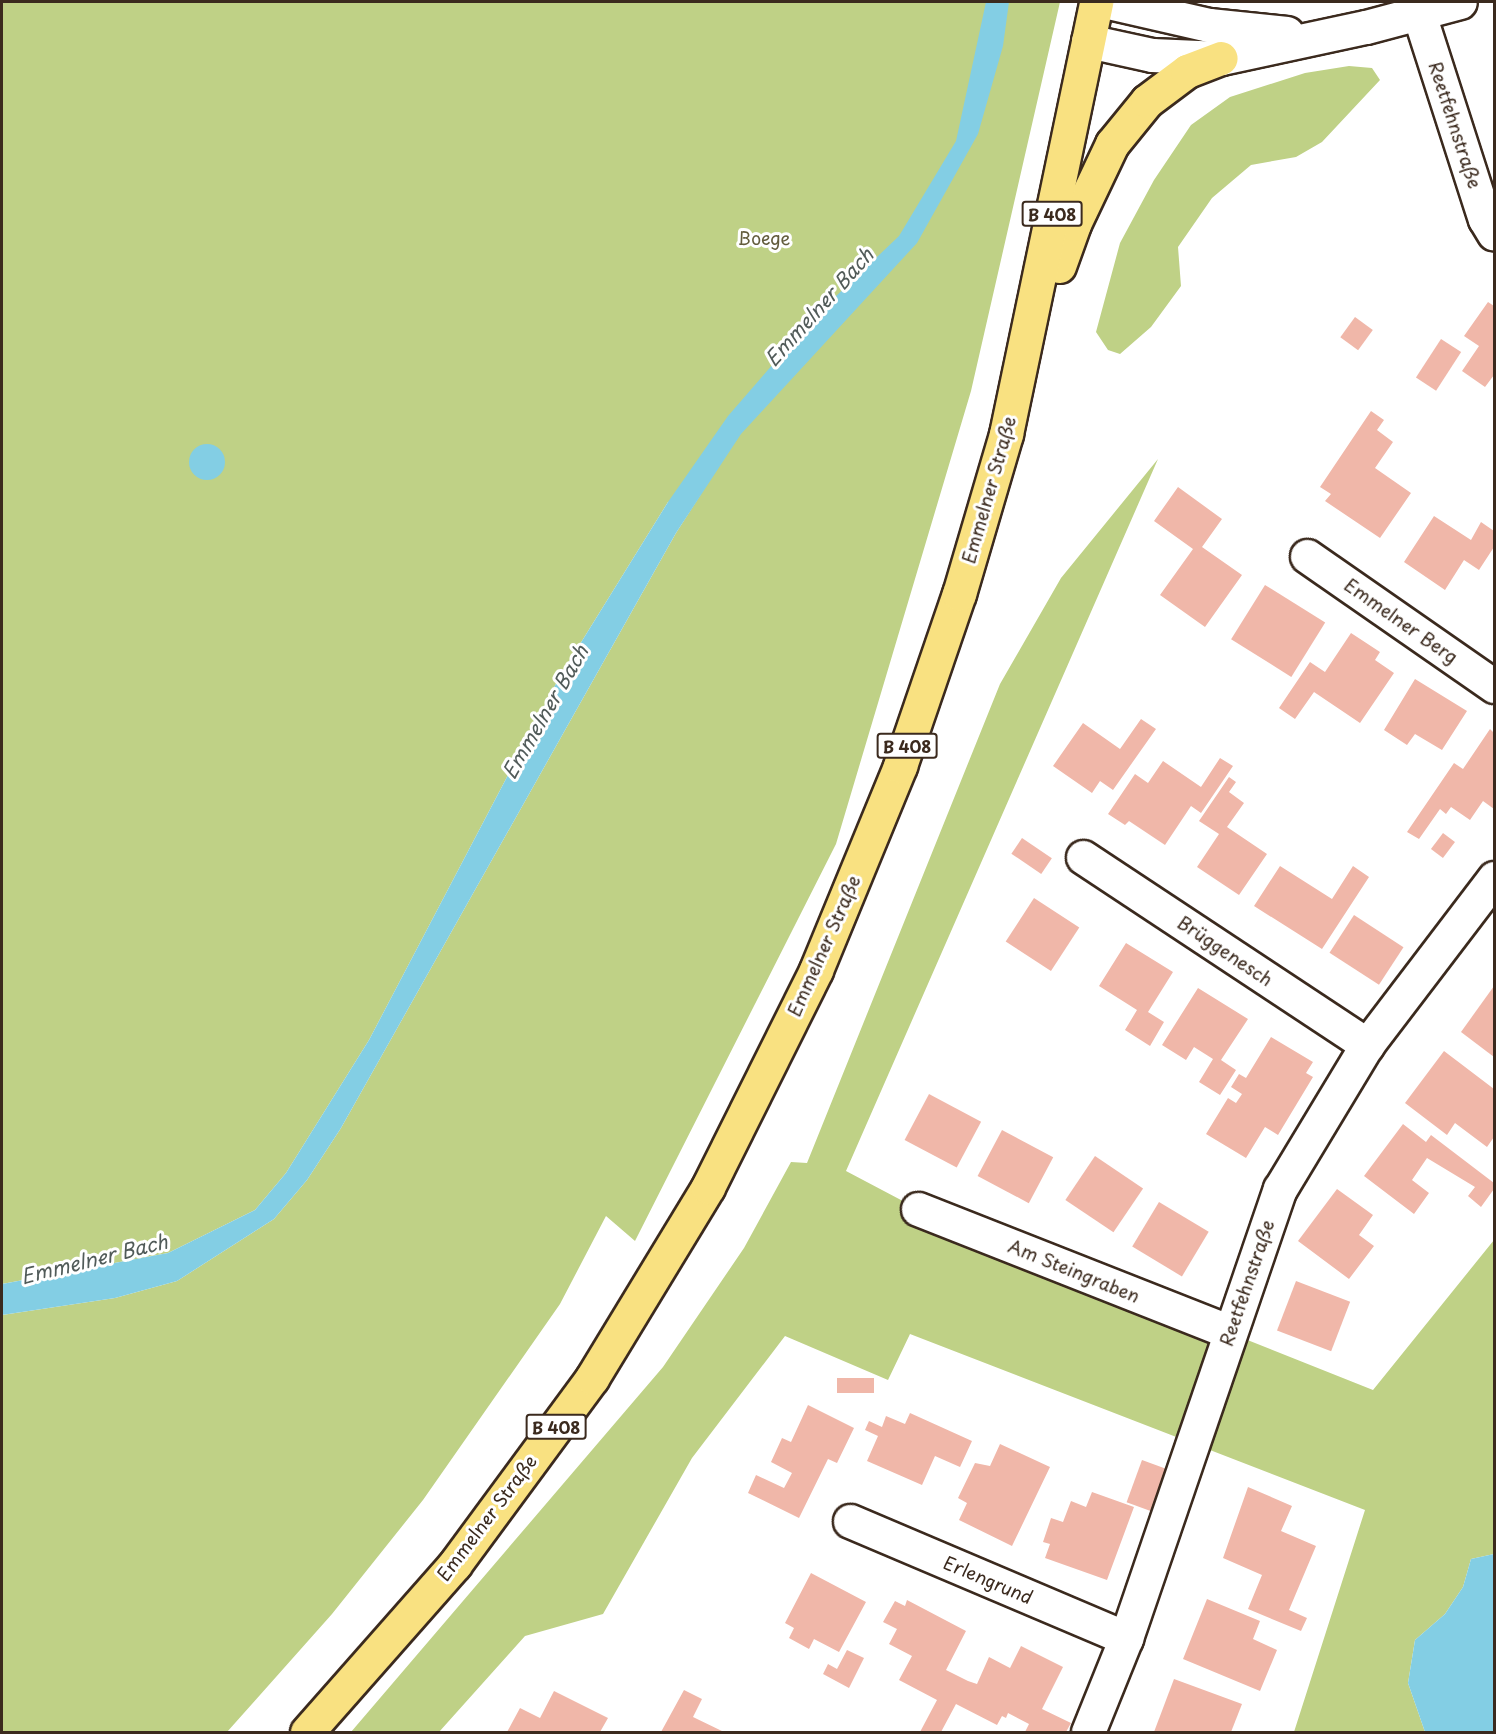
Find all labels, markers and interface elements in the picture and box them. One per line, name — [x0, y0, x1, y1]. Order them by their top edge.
street label: Reetfehnstraße — [1424, 59, 1486, 191]
road number: B 408 — [1020, 201, 1084, 227]
park label: Boege — [738, 227, 790, 249]
water label: Emmelner Bach — [759, 243, 879, 371]
street label: Emmelner Straße — [958, 413, 1020, 567]
street label: Emmelner Berg — [1340, 574, 1462, 668]
water label: Emmelner Bach — [497, 640, 593, 784]
road number: B 408 — [876, 733, 938, 759]
street label: Emmelner Straße — [783, 872, 865, 1020]
street label: Brüggenesch — [1173, 911, 1277, 991]
street label: Reetfehnstraße — [1215, 1217, 1279, 1349]
water label: Emmelner Bach — [18, 1229, 170, 1289]
street label: Am Steingraben — [1004, 1234, 1144, 1308]
road number: B 408 — [524, 1414, 588, 1440]
street label: Emmelner Straße — [432, 1450, 542, 1586]
street label: Erlengrund — [940, 1552, 1036, 1608]

